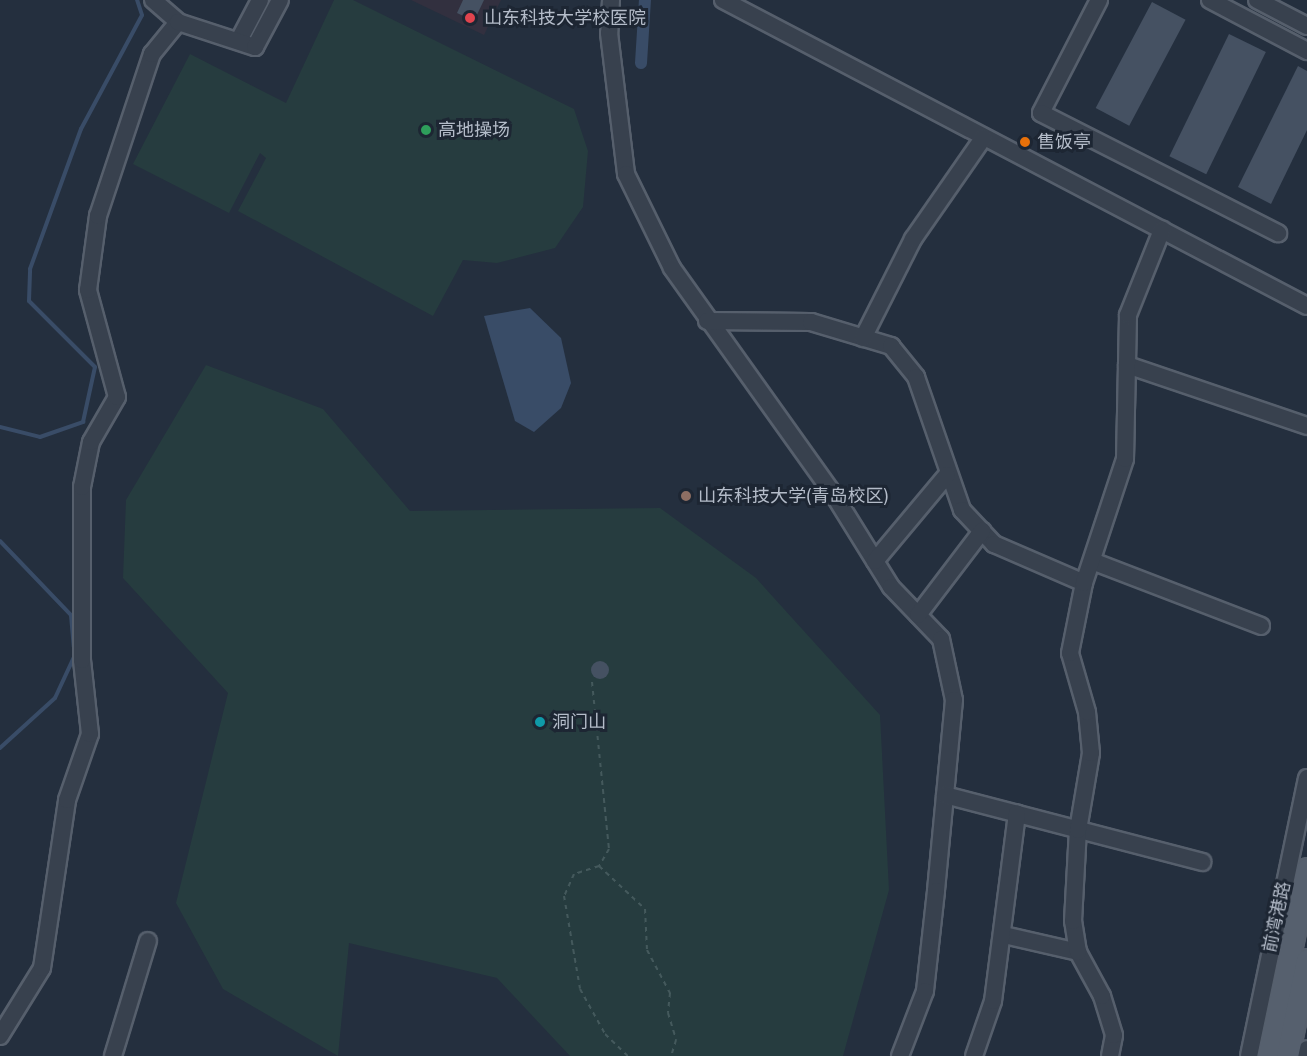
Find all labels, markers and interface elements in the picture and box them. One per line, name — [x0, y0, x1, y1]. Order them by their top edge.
place label: 山东科技大学校医院 — [484, 7, 646, 29]
marker: 山东科技大学校医院 — [461, 9, 479, 27]
place label: 高地操场 — [438, 119, 510, 141]
marker: 高地操场 — [419, 123, 433, 137]
place label: 售饭亭 — [1037, 131, 1091, 153]
marker: 售饭亭 — [1018, 135, 1032, 149]
place label: 山东科技大学(青岛校区) — [698, 485, 889, 507]
marker: 山东科技大学(青岛校区) — [679, 489, 693, 503]
place label: 洞门山 — [552, 711, 606, 733]
marker: 洞门山 — [533, 715, 547, 729]
street label: 前湾港路 — [1259, 880, 1295, 954]

